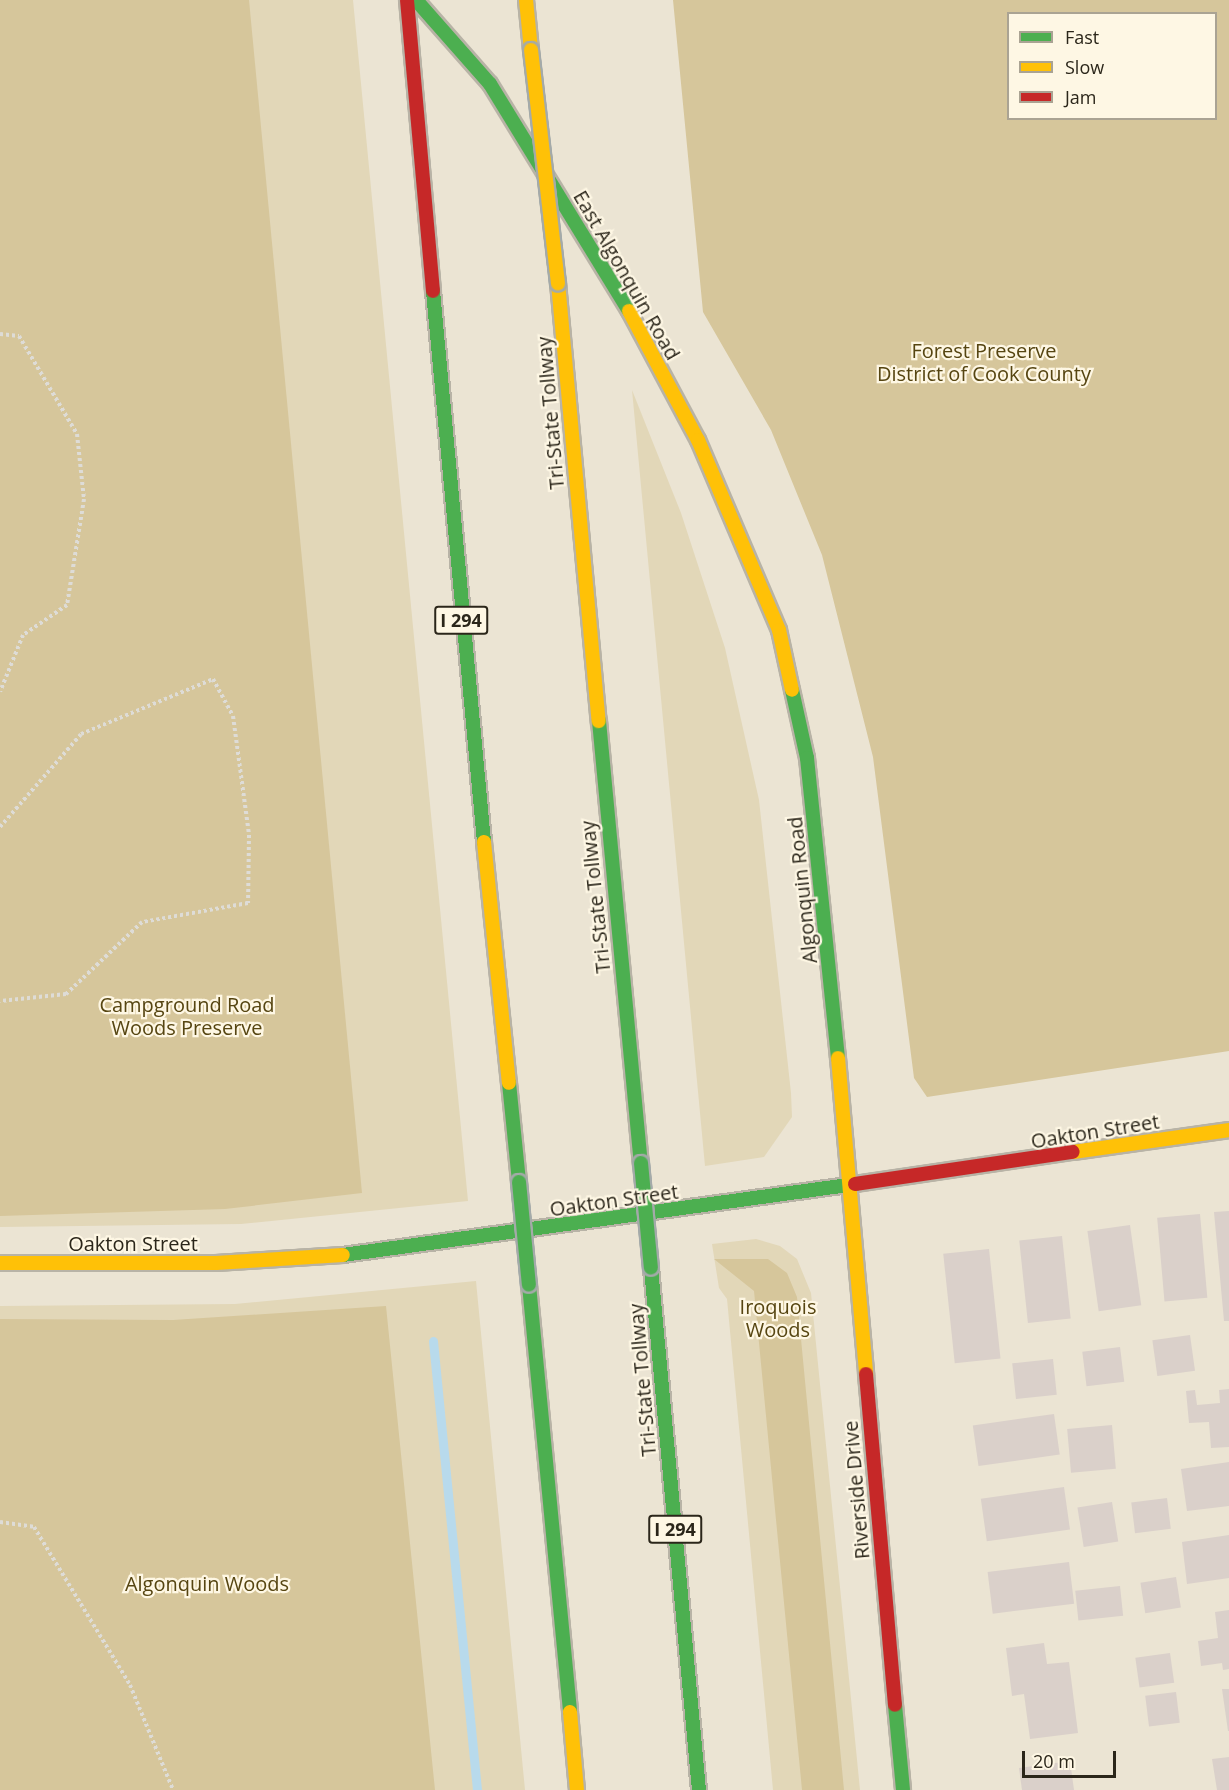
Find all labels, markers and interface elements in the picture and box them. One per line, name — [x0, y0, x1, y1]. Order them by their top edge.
legend — [1007, 12, 1217, 120]
text: Fast — [1065, 25, 1099, 49]
text: Slow — [1065, 55, 1104, 79]
text: Jam — [1065, 85, 1097, 109]
street label: East Algonquin Road — [569, 186, 685, 364]
street label: Tri-State Tollway — [531, 336, 569, 490]
park label: Forest Preserve District of Cook County — [877, 338, 1091, 385]
road number: I 294 — [434, 605, 488, 635]
street label: Algonquin Road — [782, 815, 822, 965]
street label: Tri-State Tollway — [575, 820, 615, 974]
park label: Campground Road Woods Preserve — [99, 993, 275, 1040]
street label: Oakton Street — [1029, 1109, 1161, 1153]
street label: Oakton Street — [548, 1179, 680, 1221]
street label: Oakton Street — [68, 1231, 198, 1255]
park label: Iroquois Woods — [740, 1295, 816, 1342]
street label: Tri-State Tollway — [623, 1303, 661, 1457]
street label: Riverside Drive — [838, 1420, 874, 1560]
road number: I 294 — [648, 1514, 702, 1544]
park label: Algonquin Woods — [125, 1571, 289, 1595]
scale bar — [1025, 1739, 1120, 1777]
text: 20 m — [1033, 1749, 1075, 1773]

